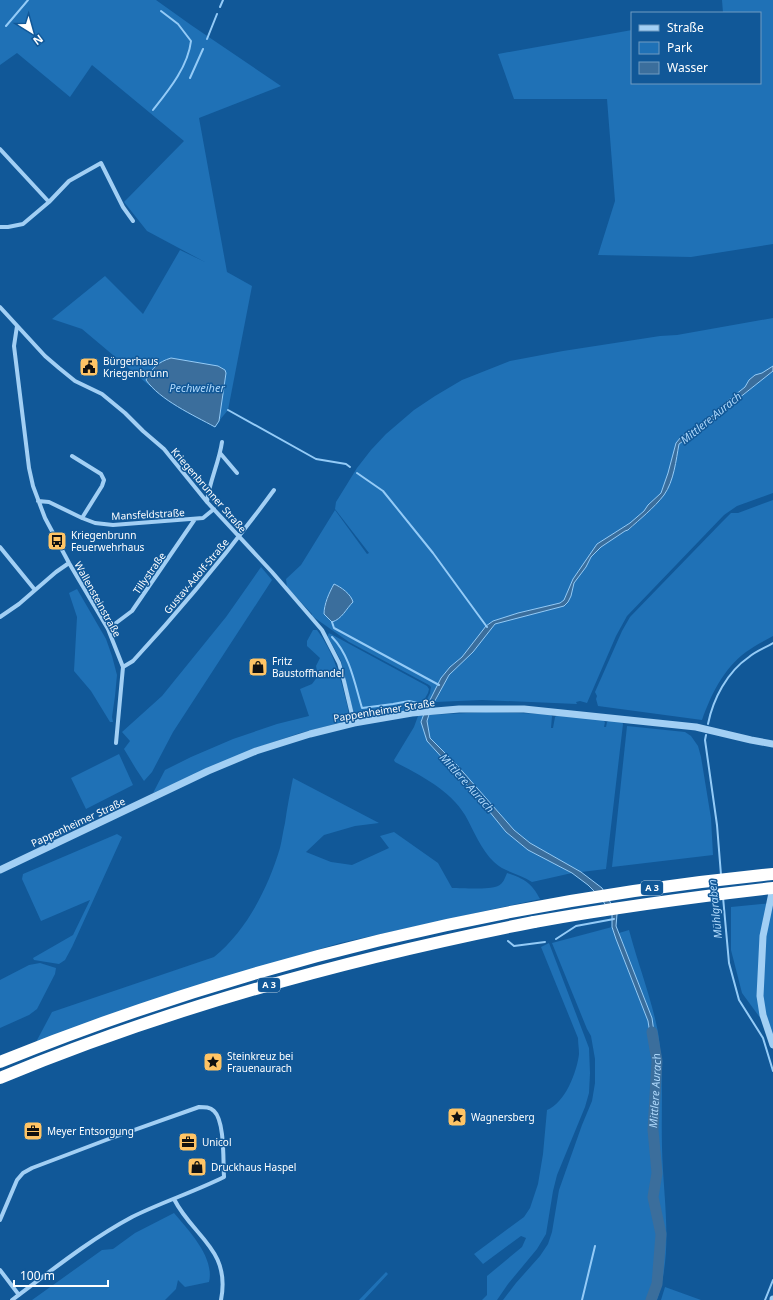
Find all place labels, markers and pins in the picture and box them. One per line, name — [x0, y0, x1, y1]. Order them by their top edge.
place label: Bürgerhaus Kriegenbrunn — [103, 354, 168, 380]
public building icon: Bürgerhaus Kriegenbrunn — [78, 356, 100, 378]
place label: Kriegenbrunn Feuerwehrhaus — [71, 528, 145, 554]
bus stop icon: Kriegenbrunn Feuerwehrhaus — [46, 530, 68, 552]
place label: Fritz Baustoffhandel — [272, 654, 344, 680]
shop icon: Fritz Baustoffhandel — [247, 656, 269, 678]
place label: Steinkreuz bei Frauenaurach — [227, 1049, 293, 1075]
place icon: Steinkreuz bei Frauenaurach — [202, 1051, 224, 1073]
place icon: Wagnersberg — [446, 1106, 468, 1128]
place label: Wagnersberg — [471, 1110, 535, 1124]
office icon: Meyer Entsorgung — [22, 1120, 44, 1142]
place label: Meyer Entsorgung — [47, 1124, 134, 1138]
office icon: Unicol — [177, 1131, 199, 1153]
place label: Unicol — [202, 1135, 232, 1149]
shop icon: Druckhaus Haspel — [186, 1156, 208, 1178]
place label: Druckhaus Haspel — [211, 1160, 296, 1174]

